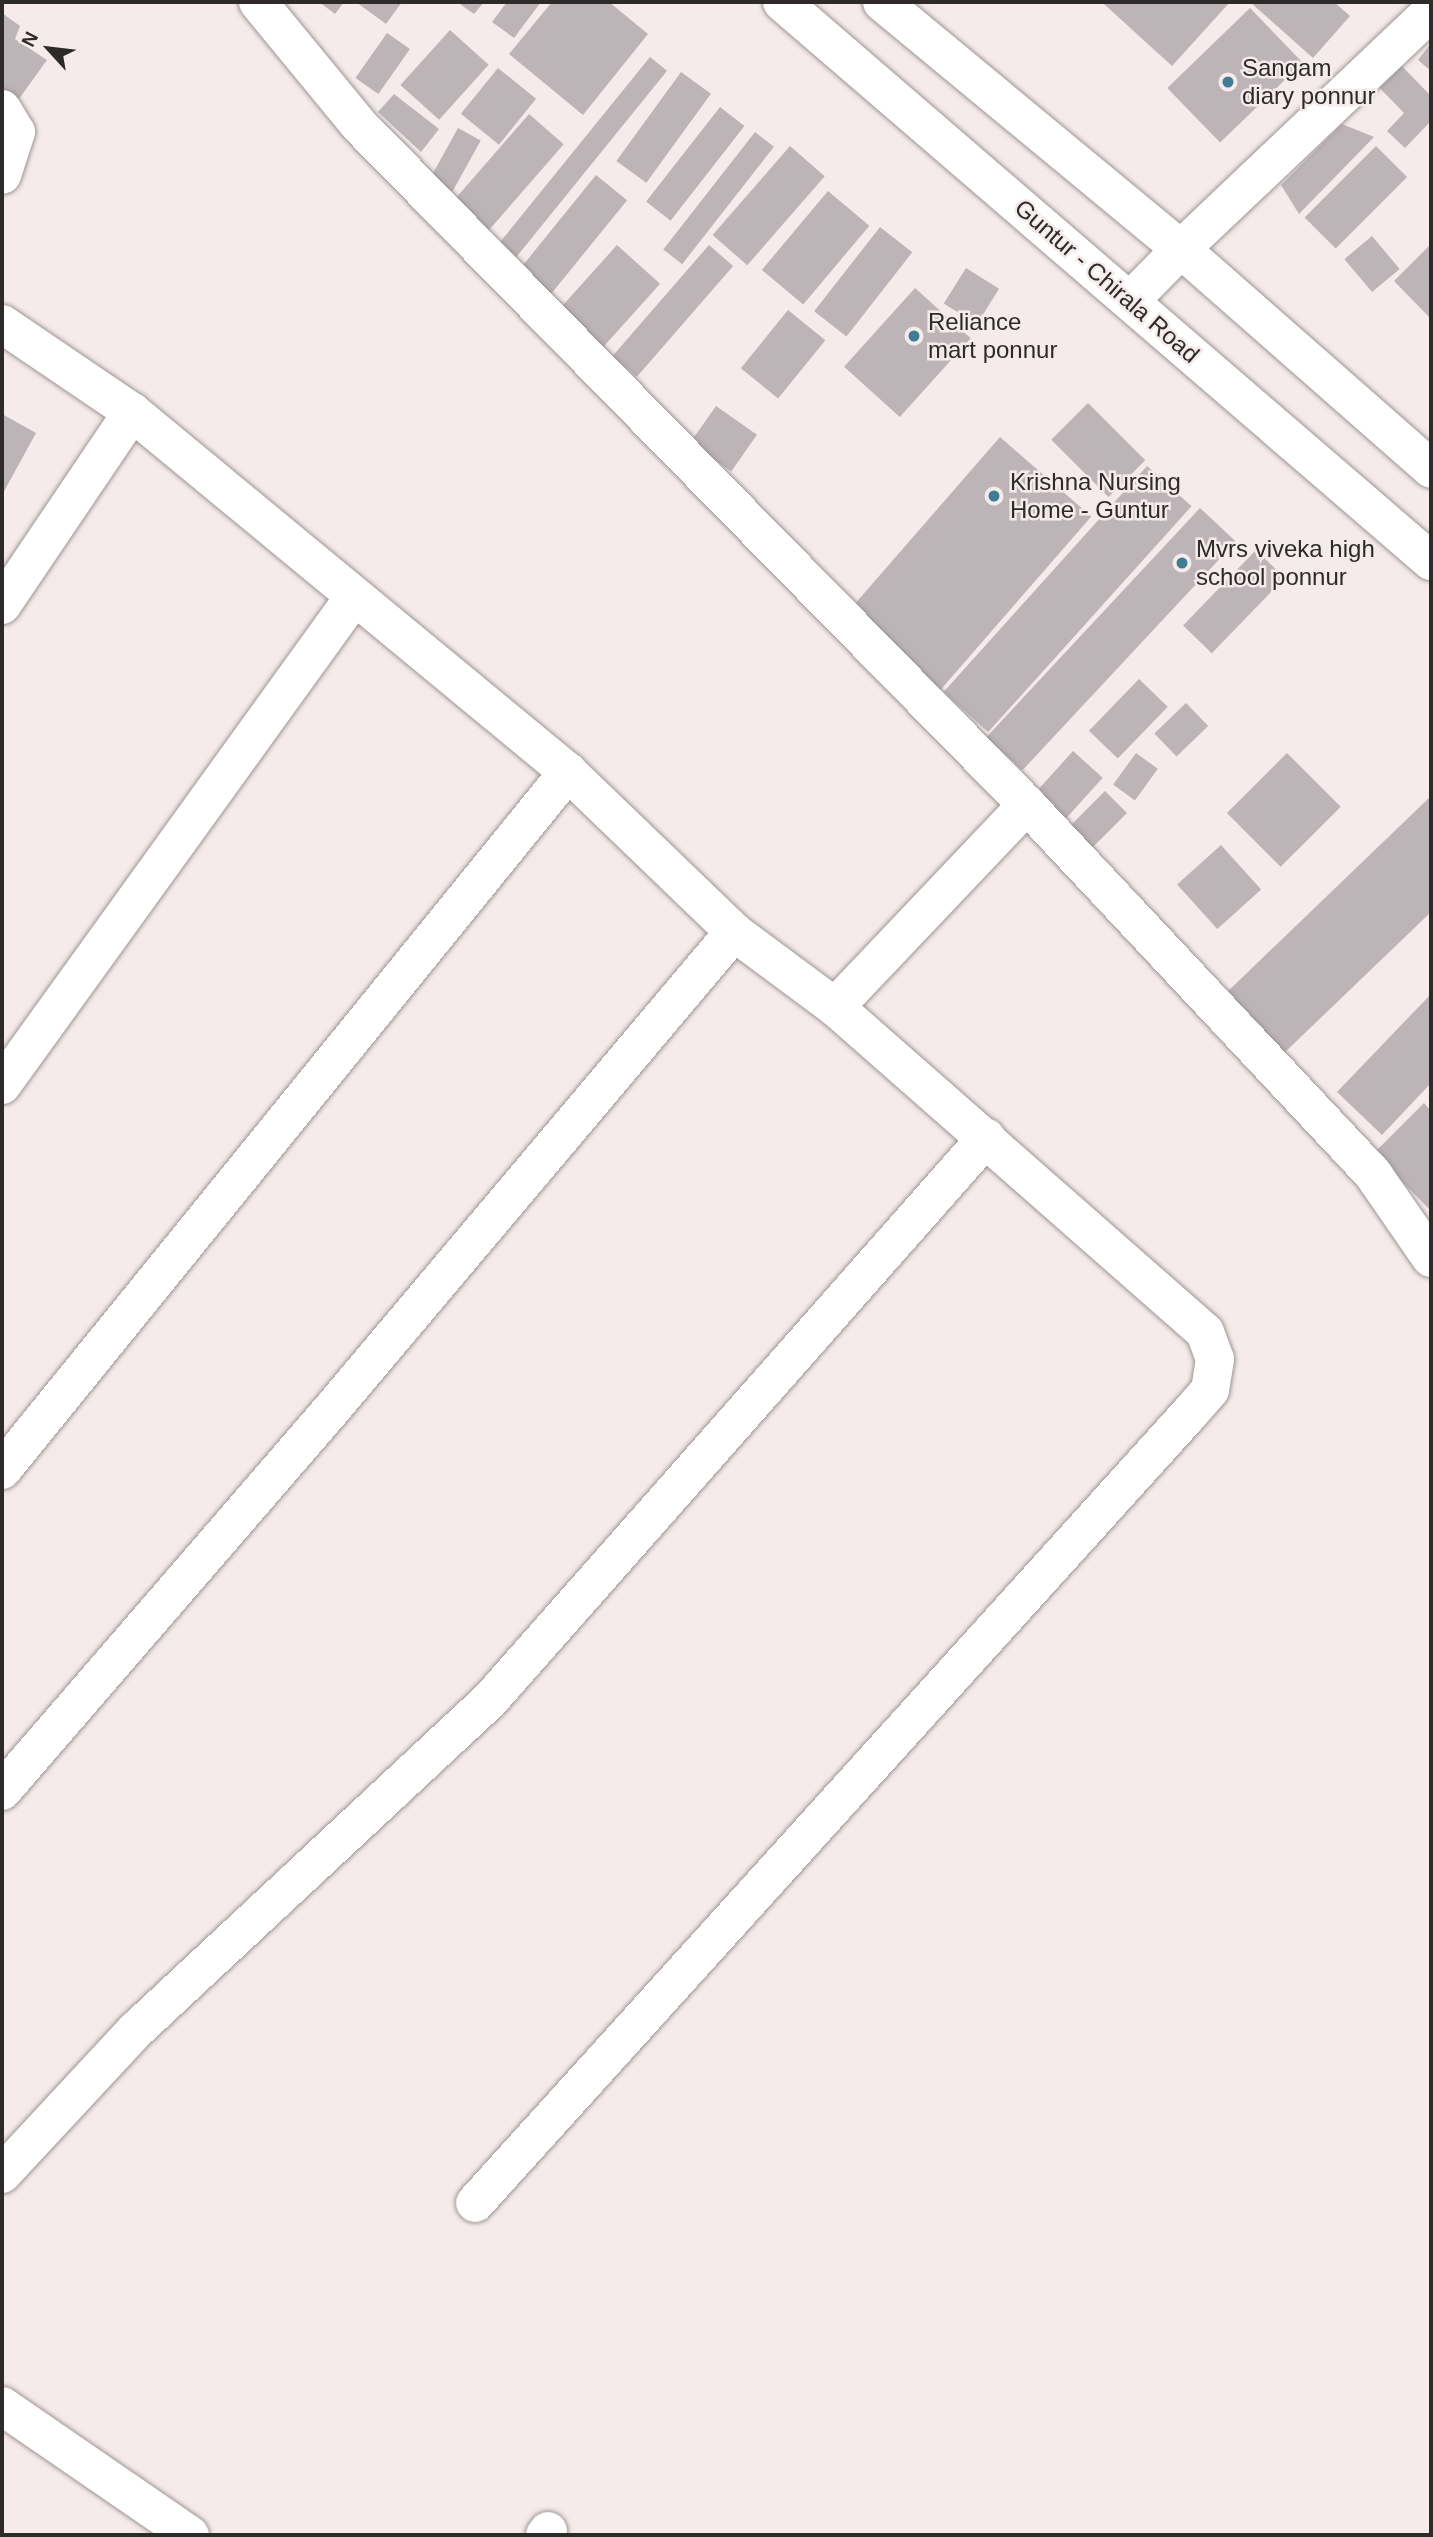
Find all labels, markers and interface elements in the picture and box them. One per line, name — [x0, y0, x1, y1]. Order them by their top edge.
north arrow — [14, 14, 84, 84]
text: N — [17, 28, 42, 50]
place label: Sangam diary ponnur — [1242, 54, 1375, 110]
marker: Sangam diary ponnur — [1220, 74, 1236, 90]
street label: Guntur - Chirala Road — [1009, 193, 1205, 369]
place label: Reliance mart ponnur — [928, 308, 1057, 364]
marker: Reliance mart ponnur — [906, 328, 922, 344]
place label: Krishna Nursing Home - Guntur — [1010, 468, 1181, 524]
marker: Krishna Nursing Home - Guntur — [984, 486, 1004, 506]
place label: Mvrs viveka high school ponnur — [1196, 535, 1375, 591]
marker: Mvrs viveka high school ponnur — [1174, 555, 1190, 571]

